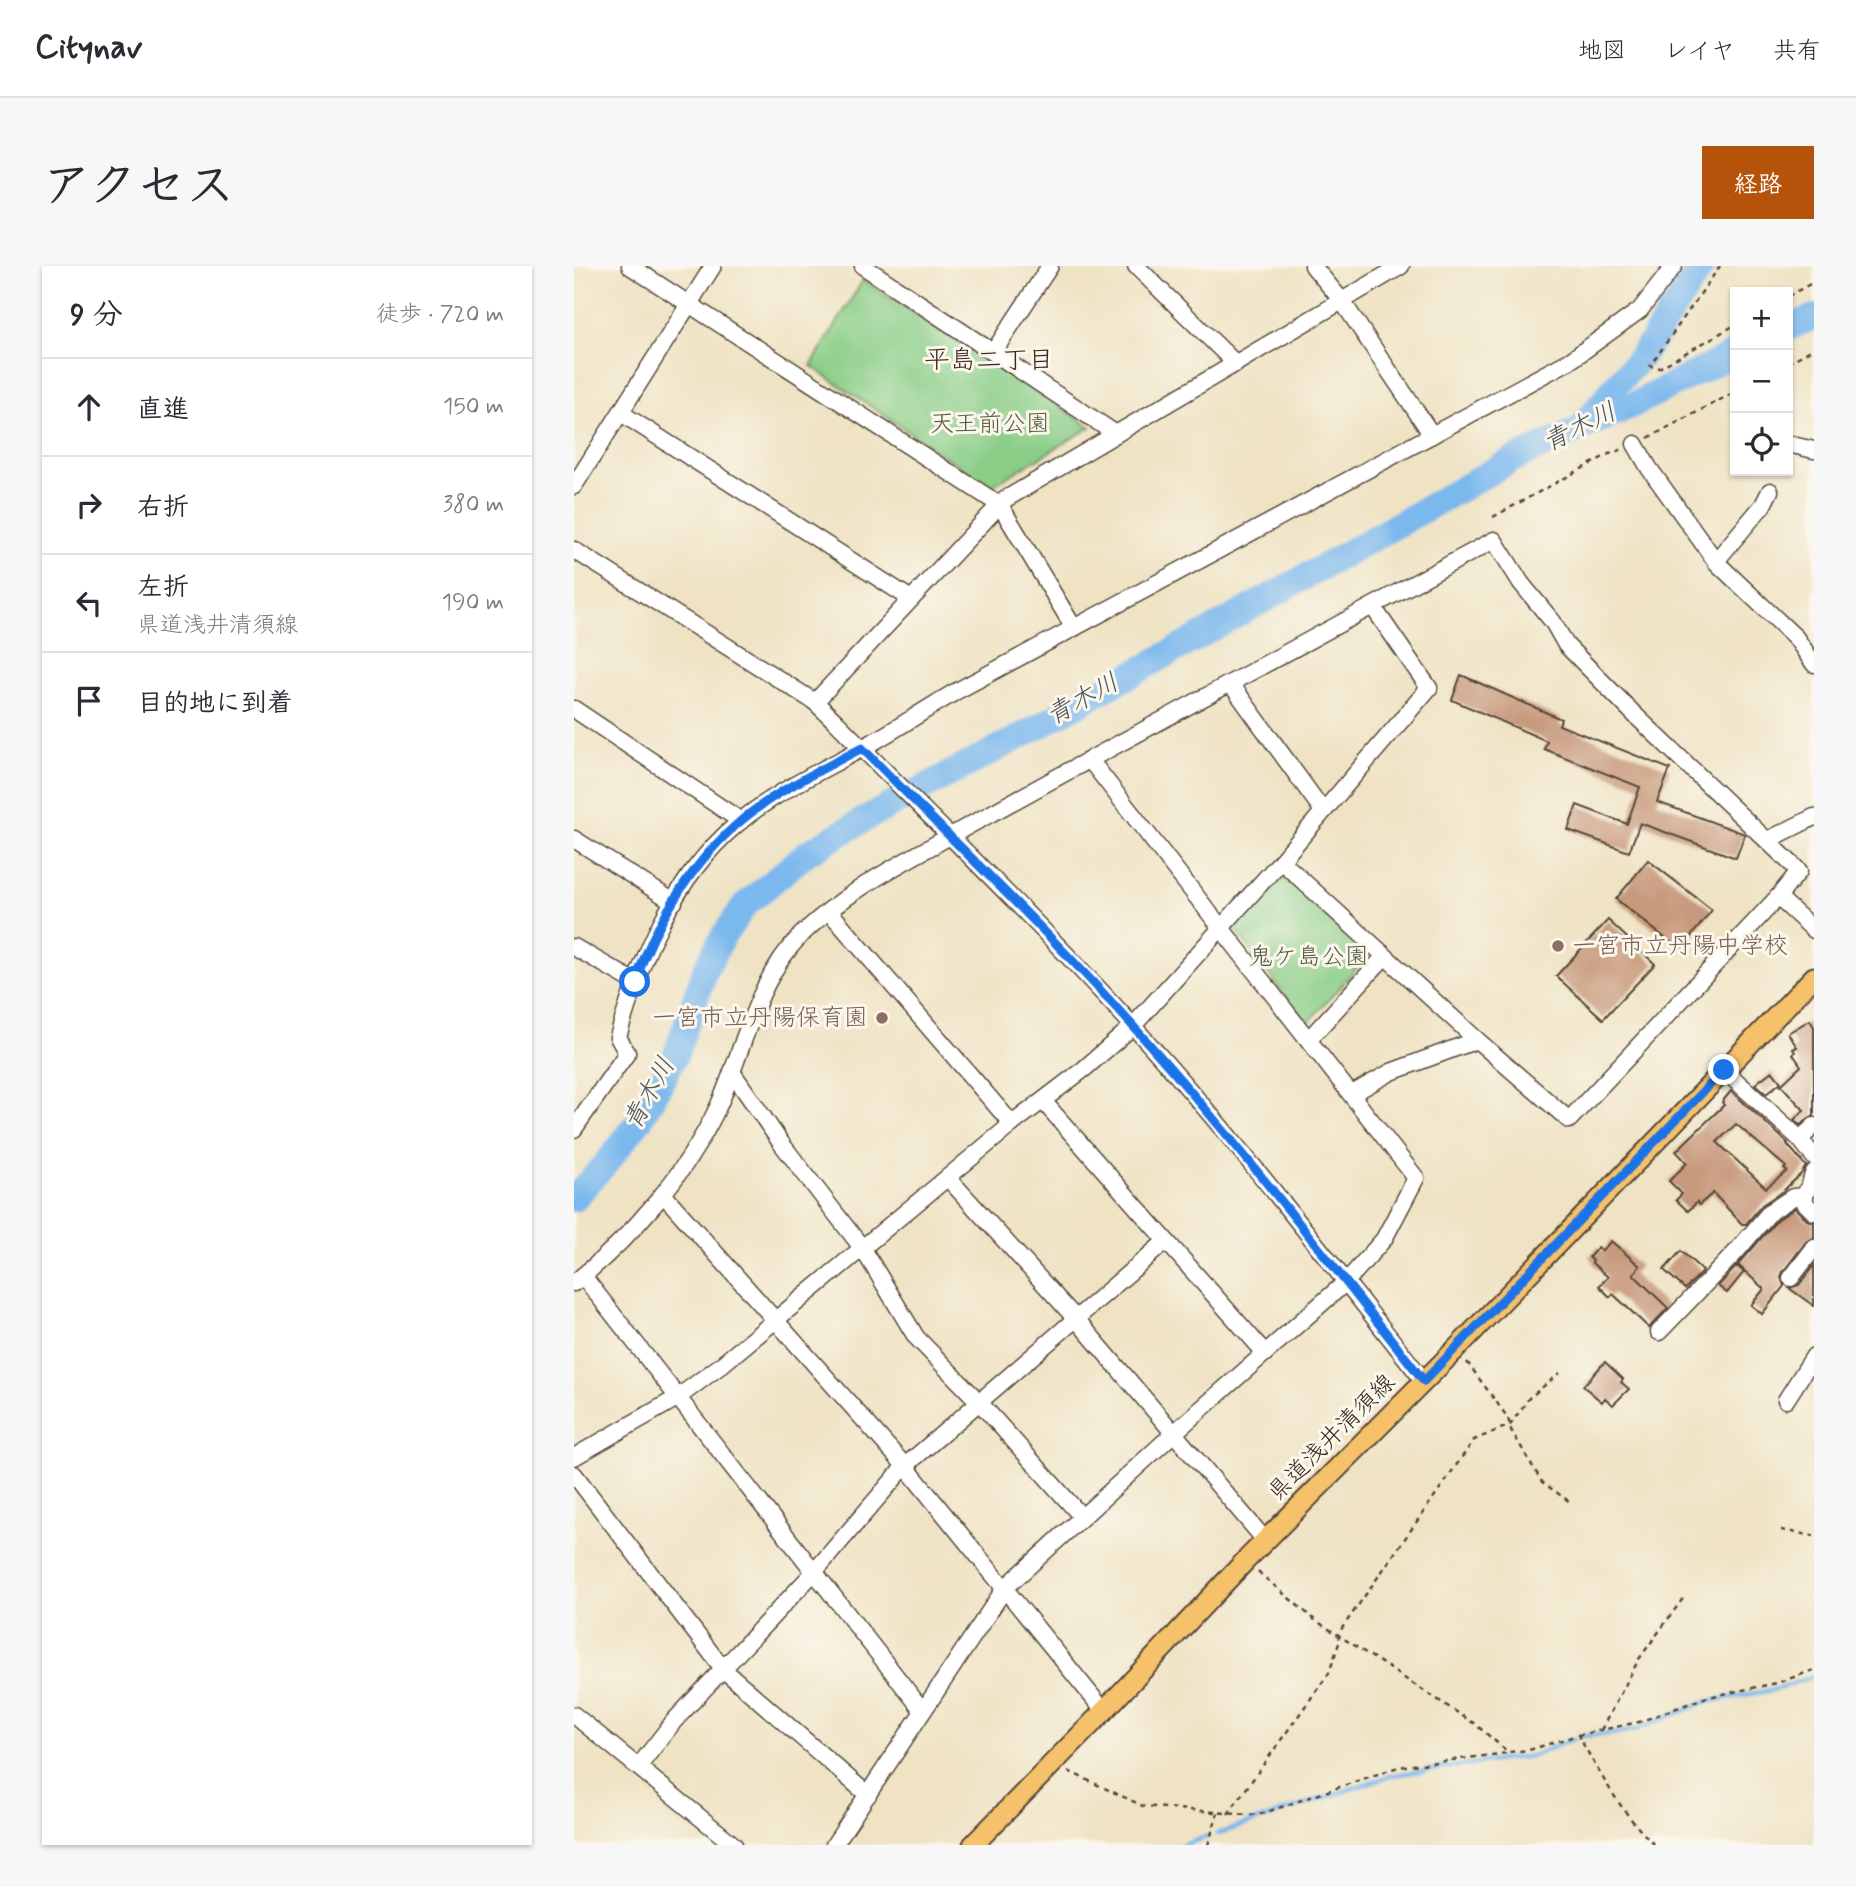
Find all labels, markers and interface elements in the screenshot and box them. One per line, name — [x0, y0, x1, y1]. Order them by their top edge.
text: Citynav — [35, 26, 142, 70]
text: 地図 — [1578, 36, 1626, 67]
text: レイヤ — [1664, 36, 1735, 67]
text: 共有 — [1773, 36, 1821, 67]
button: 経路 — [1702, 146, 1814, 219]
text: アクセス — [42, 155, 235, 220]
map controls — [1730, 287, 1793, 476]
button: + — [1730, 287, 1793, 350]
text: 9 分 — [70, 296, 123, 335]
text: 徒歩 · 720 m — [376, 300, 504, 330]
district label: 平島二丁目 — [924, 344, 1054, 378]
button: − — [1730, 350, 1793, 413]
icon: ahead — [70, 388, 108, 426]
text: 150 m — [443, 392, 504, 422]
text: 直進 — [137, 393, 189, 427]
water label: 青木川 — [1537, 396, 1623, 460]
park label: 天王前公園 — [930, 409, 1050, 440]
button: locate — [1730, 413, 1793, 476]
icon: right — [70, 486, 108, 524]
text: 380 m — [443, 490, 504, 520]
text: 右折 — [137, 491, 189, 525]
text: 左折 — [137, 571, 189, 605]
icon: left — [70, 584, 108, 622]
text: 190 m — [442, 588, 504, 618]
text: 県道浅井清須線 — [137, 611, 298, 641]
water label: 青木川 — [1041, 666, 1125, 734]
icon: arrive — [70, 682, 108, 720]
text: 目的地に到着 — [137, 687, 293, 721]
place label: 一宮市立丹陽中学校 — [1572, 931, 1788, 962]
marker: 一宮市立丹陽中学校 — [1550, 938, 1566, 954]
park label: 鬼ケ島公園 — [1249, 942, 1369, 973]
route start — [619, 966, 650, 997]
place label: 一宮市立丹陽保育園 — [652, 1003, 868, 1034]
marker: 一宮市立丹陽保育園 — [874, 1010, 890, 1026]
water label: 青木川 — [616, 1052, 684, 1136]
route end — [1708, 1054, 1739, 1085]
street label: 県道浅井清須線 — [1262, 1368, 1402, 1508]

